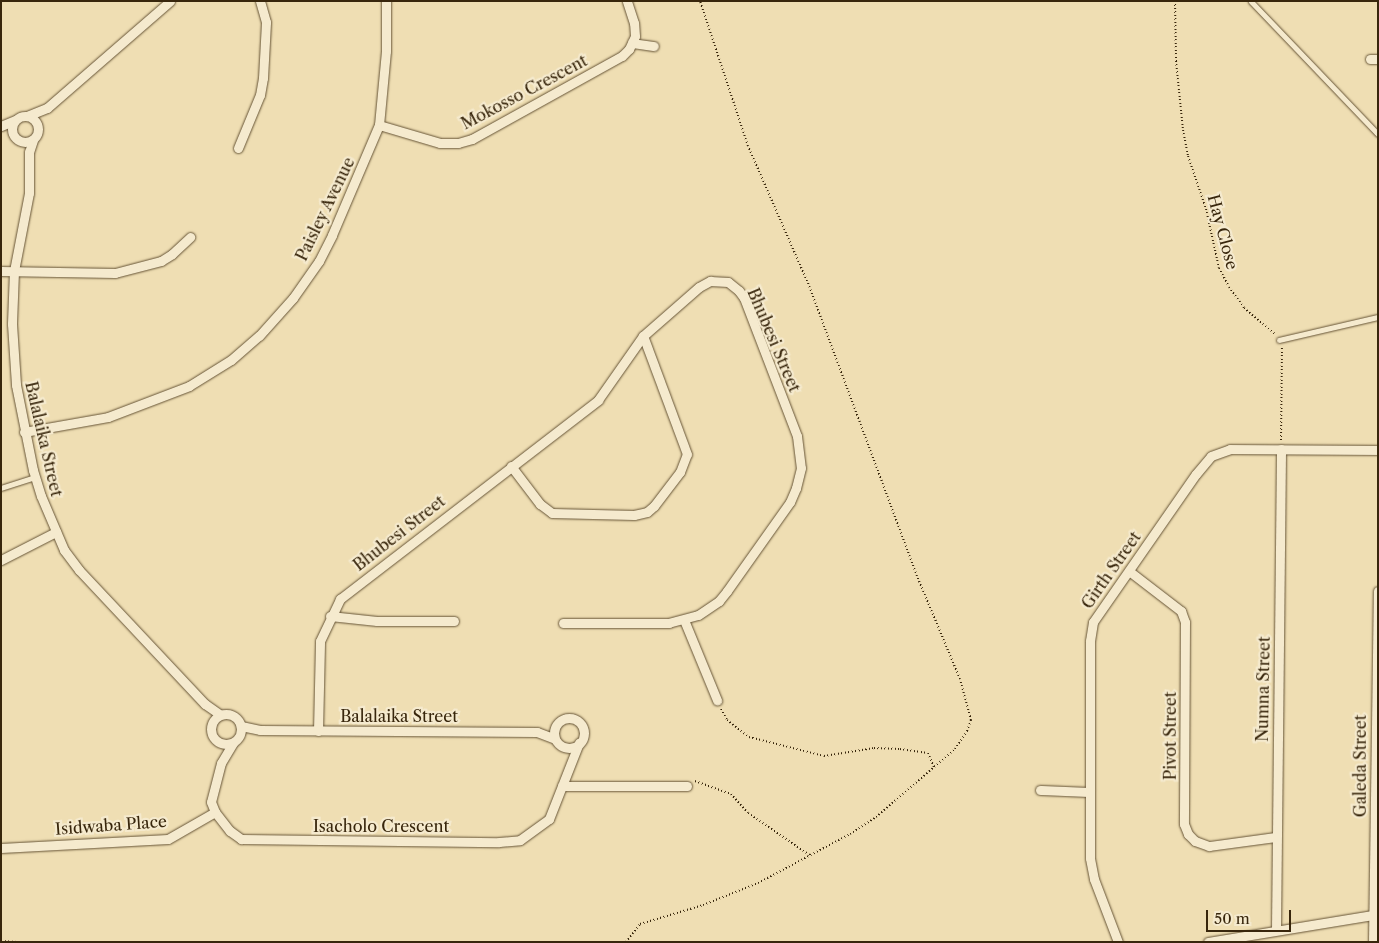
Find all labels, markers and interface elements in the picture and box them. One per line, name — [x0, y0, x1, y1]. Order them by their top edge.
street label: Mokosso Crescent — [458, 51, 590, 133]
street label: Paisley Avenue — [291, 154, 359, 264]
street label: Hay Close — [1204, 192, 1242, 272]
street label: Bhubesi Street — [743, 285, 805, 395]
street label: Balalaika Street — [21, 379, 67, 499]
street label: Bhubesi Street — [349, 491, 449, 575]
street label: Girth Street — [1077, 528, 1145, 612]
street label: Numna Street — [1252, 636, 1274, 742]
street label: Pivot Street — [1160, 692, 1180, 780]
street label: Balalaika Street — [340, 706, 458, 726]
street label: Galeda Street — [1350, 715, 1370, 817]
street label: Isidwaba Place — [54, 812, 168, 838]
street label: Isacholo Crescent — [313, 816, 449, 836]
scale bar — [1209, 900, 1294, 932]
text: 50 m — [1214, 909, 1250, 928]

